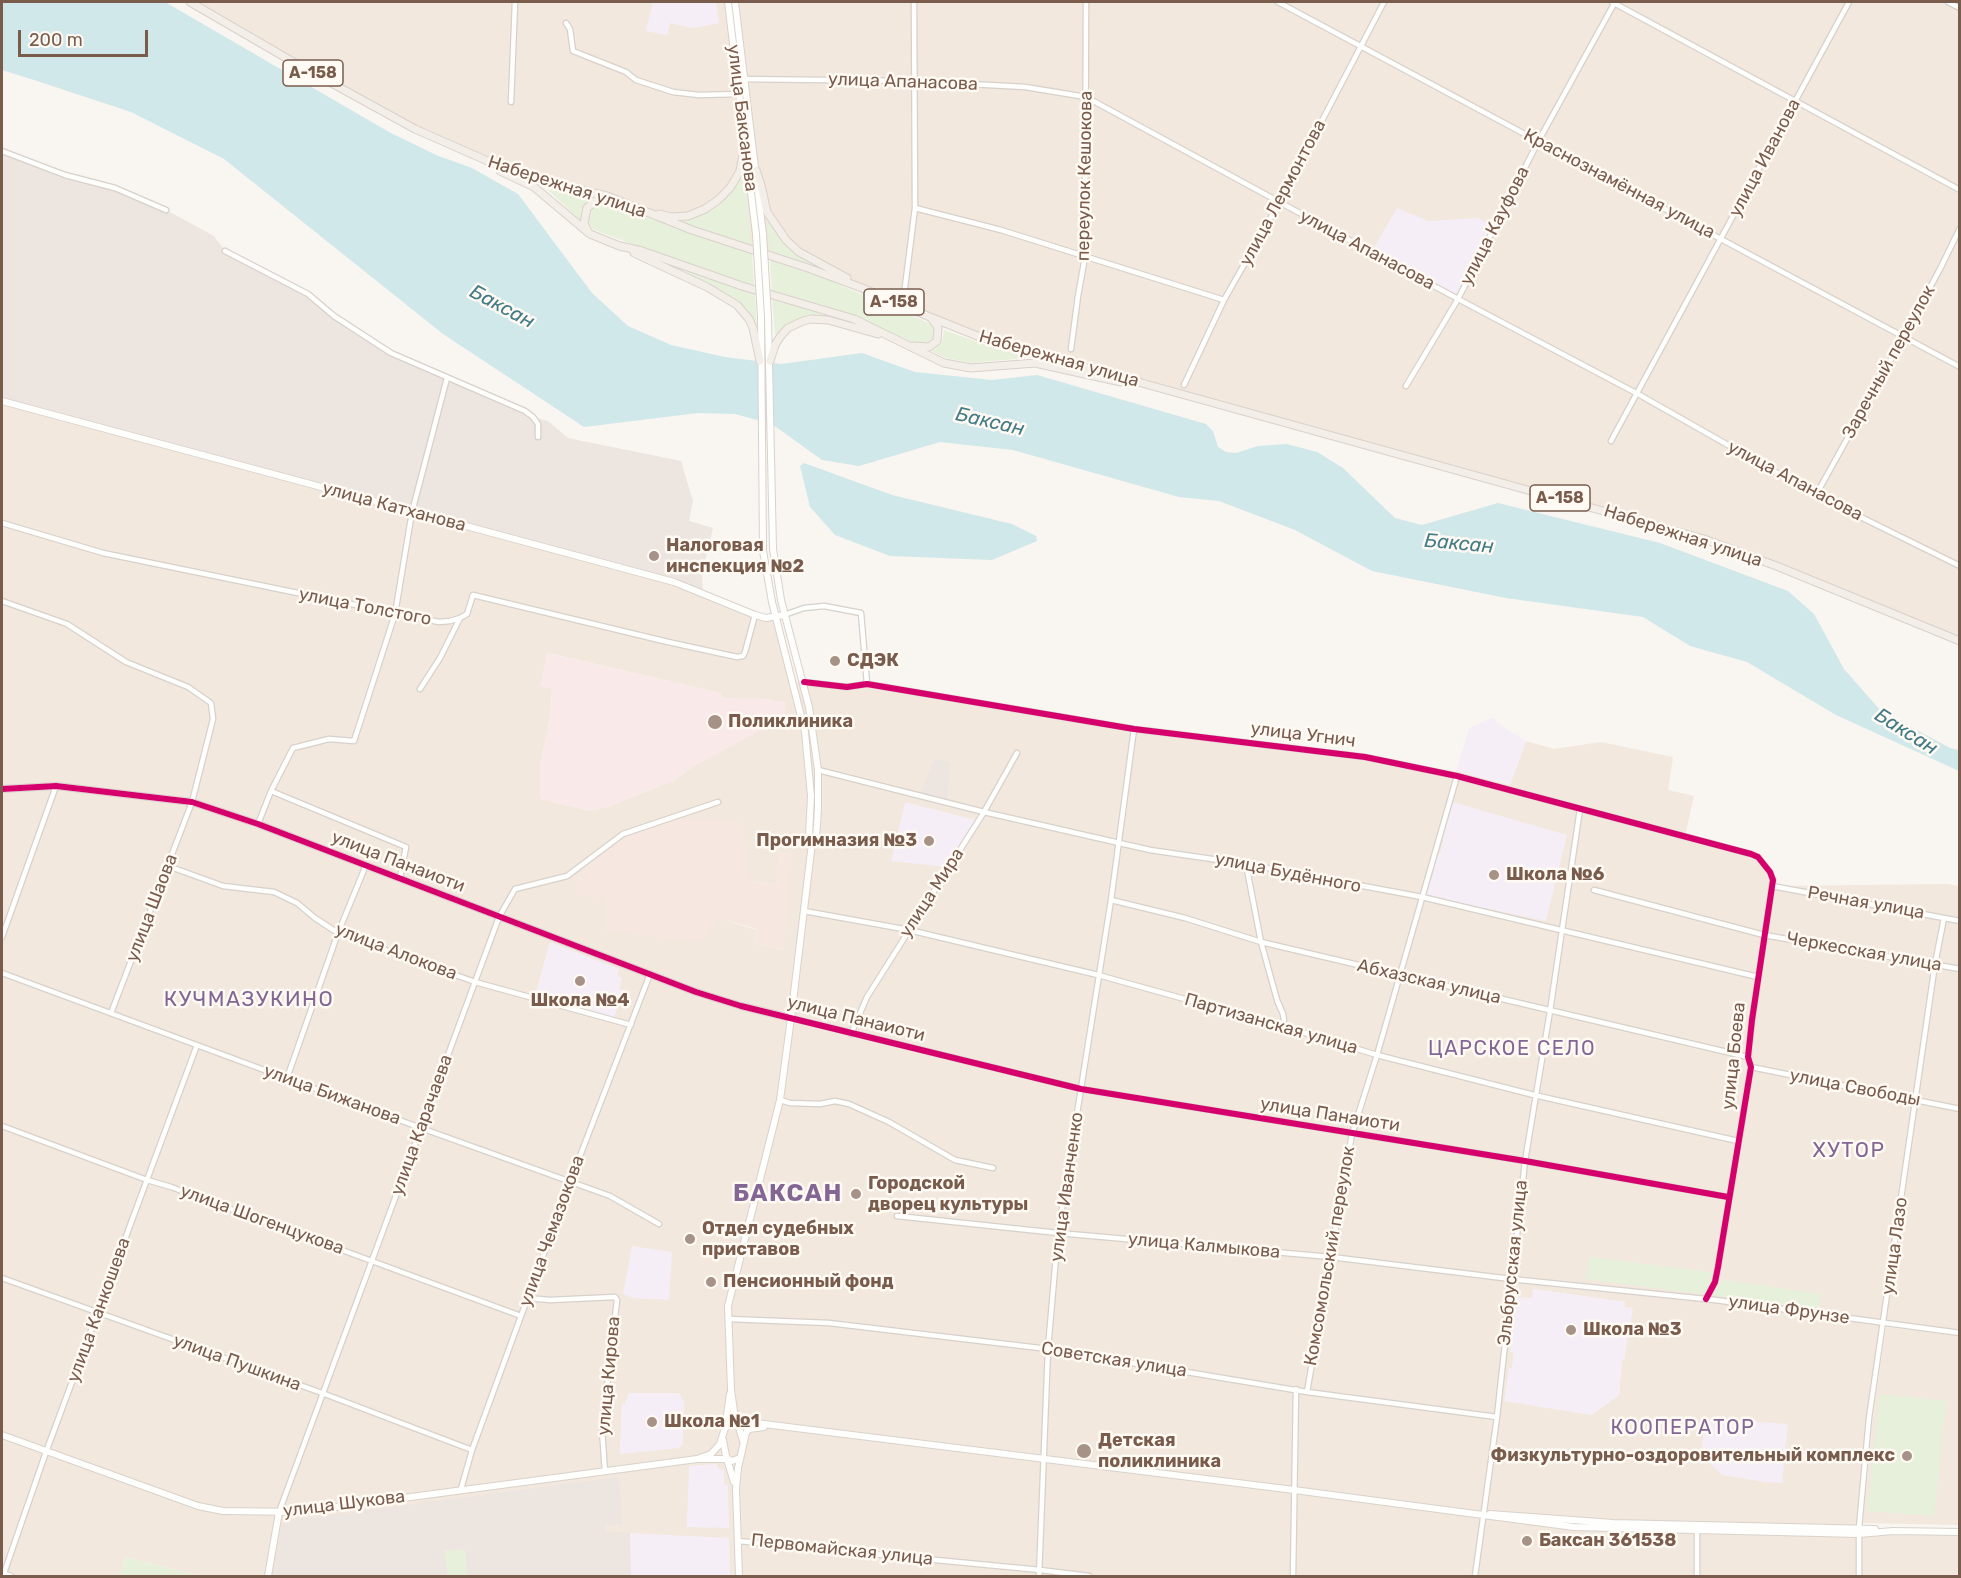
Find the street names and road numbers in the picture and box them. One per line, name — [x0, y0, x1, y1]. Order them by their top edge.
street label: улица Баксанова — [722, 43, 762, 193]
road number: А-158 — [283, 60, 343, 86]
street label: улица Апанасова — [828, 69, 978, 95]
street label: переулок Кешокова — [1073, 91, 1097, 261]
street label: улица Иванова — [1725, 95, 1805, 221]
street label: улица Лермонтова — [1235, 116, 1331, 270]
street label: Краснознамённая улица — [1520, 124, 1718, 244]
street label: Набережная улица — [485, 151, 649, 223]
street label: улица Кауфова — [1456, 163, 1534, 289]
street label: улица Апанасова — [1296, 205, 1438, 295]
street label: Заречный переулок — [1838, 282, 1940, 442]
road number: А-158 — [864, 289, 924, 315]
street label: Набережная улица — [977, 326, 1141, 392]
street label: улица Апанасова — [1724, 436, 1866, 526]
street label: улица Катханова — [320, 477, 468, 537]
road number: А-158 — [1530, 485, 1590, 511]
street label: Набережная улица — [1601, 500, 1765, 572]
street label: улица Толстого — [297, 584, 433, 630]
street label: улица Угнич — [1249, 718, 1357, 752]
street label: улица Панаиоти — [328, 827, 468, 897]
street label: улица Мира — [895, 844, 969, 942]
street label: улица Будённого — [1213, 848, 1363, 898]
street label: улица Шаова — [122, 851, 182, 965]
street label: Речная улица — [1806, 882, 1926, 924]
street label: улица Алокова — [332, 919, 460, 985]
street label: Черкесская улица — [1785, 928, 1943, 976]
street label: Абхазская улица — [1355, 955, 1503, 1009]
street label: Партизанская улица — [1182, 989, 1360, 1059]
street label: улица Панаиоти — [785, 991, 927, 1047]
street label: улица Боева — [1718, 1001, 1750, 1111]
street label: улица Карачаева — [386, 1052, 458, 1198]
street label: улица Бижанова — [261, 1060, 403, 1130]
street label: улица Свободы — [1788, 1065, 1922, 1111]
street label: улица Панаиоти — [1259, 1093, 1401, 1137]
street label: улица Иванченко — [1046, 1111, 1088, 1263]
street label: Комсомольский переулок — [1300, 1145, 1360, 1367]
street label: улица Чемазокова — [515, 1152, 589, 1310]
street label: Эльбрусская улица — [1494, 1179, 1532, 1347]
street label: улица Шогенцукова — [177, 1180, 347, 1260]
street label: улица Лазо — [1877, 1196, 1913, 1296]
street label: улица Калмыкова — [1127, 1229, 1281, 1263]
street label: улица Канкошева — [63, 1235, 135, 1385]
street label: улица Фрунзе — [1727, 1291, 1851, 1329]
street label: улица Кирова — [593, 1315, 625, 1437]
street label: улица Пушкина — [170, 1330, 304, 1396]
street label: Советская улица — [1040, 1338, 1188, 1382]
street label: улица Шукова — [282, 1486, 406, 1522]
street label: Первомайская улица — [750, 1530, 934, 1570]

